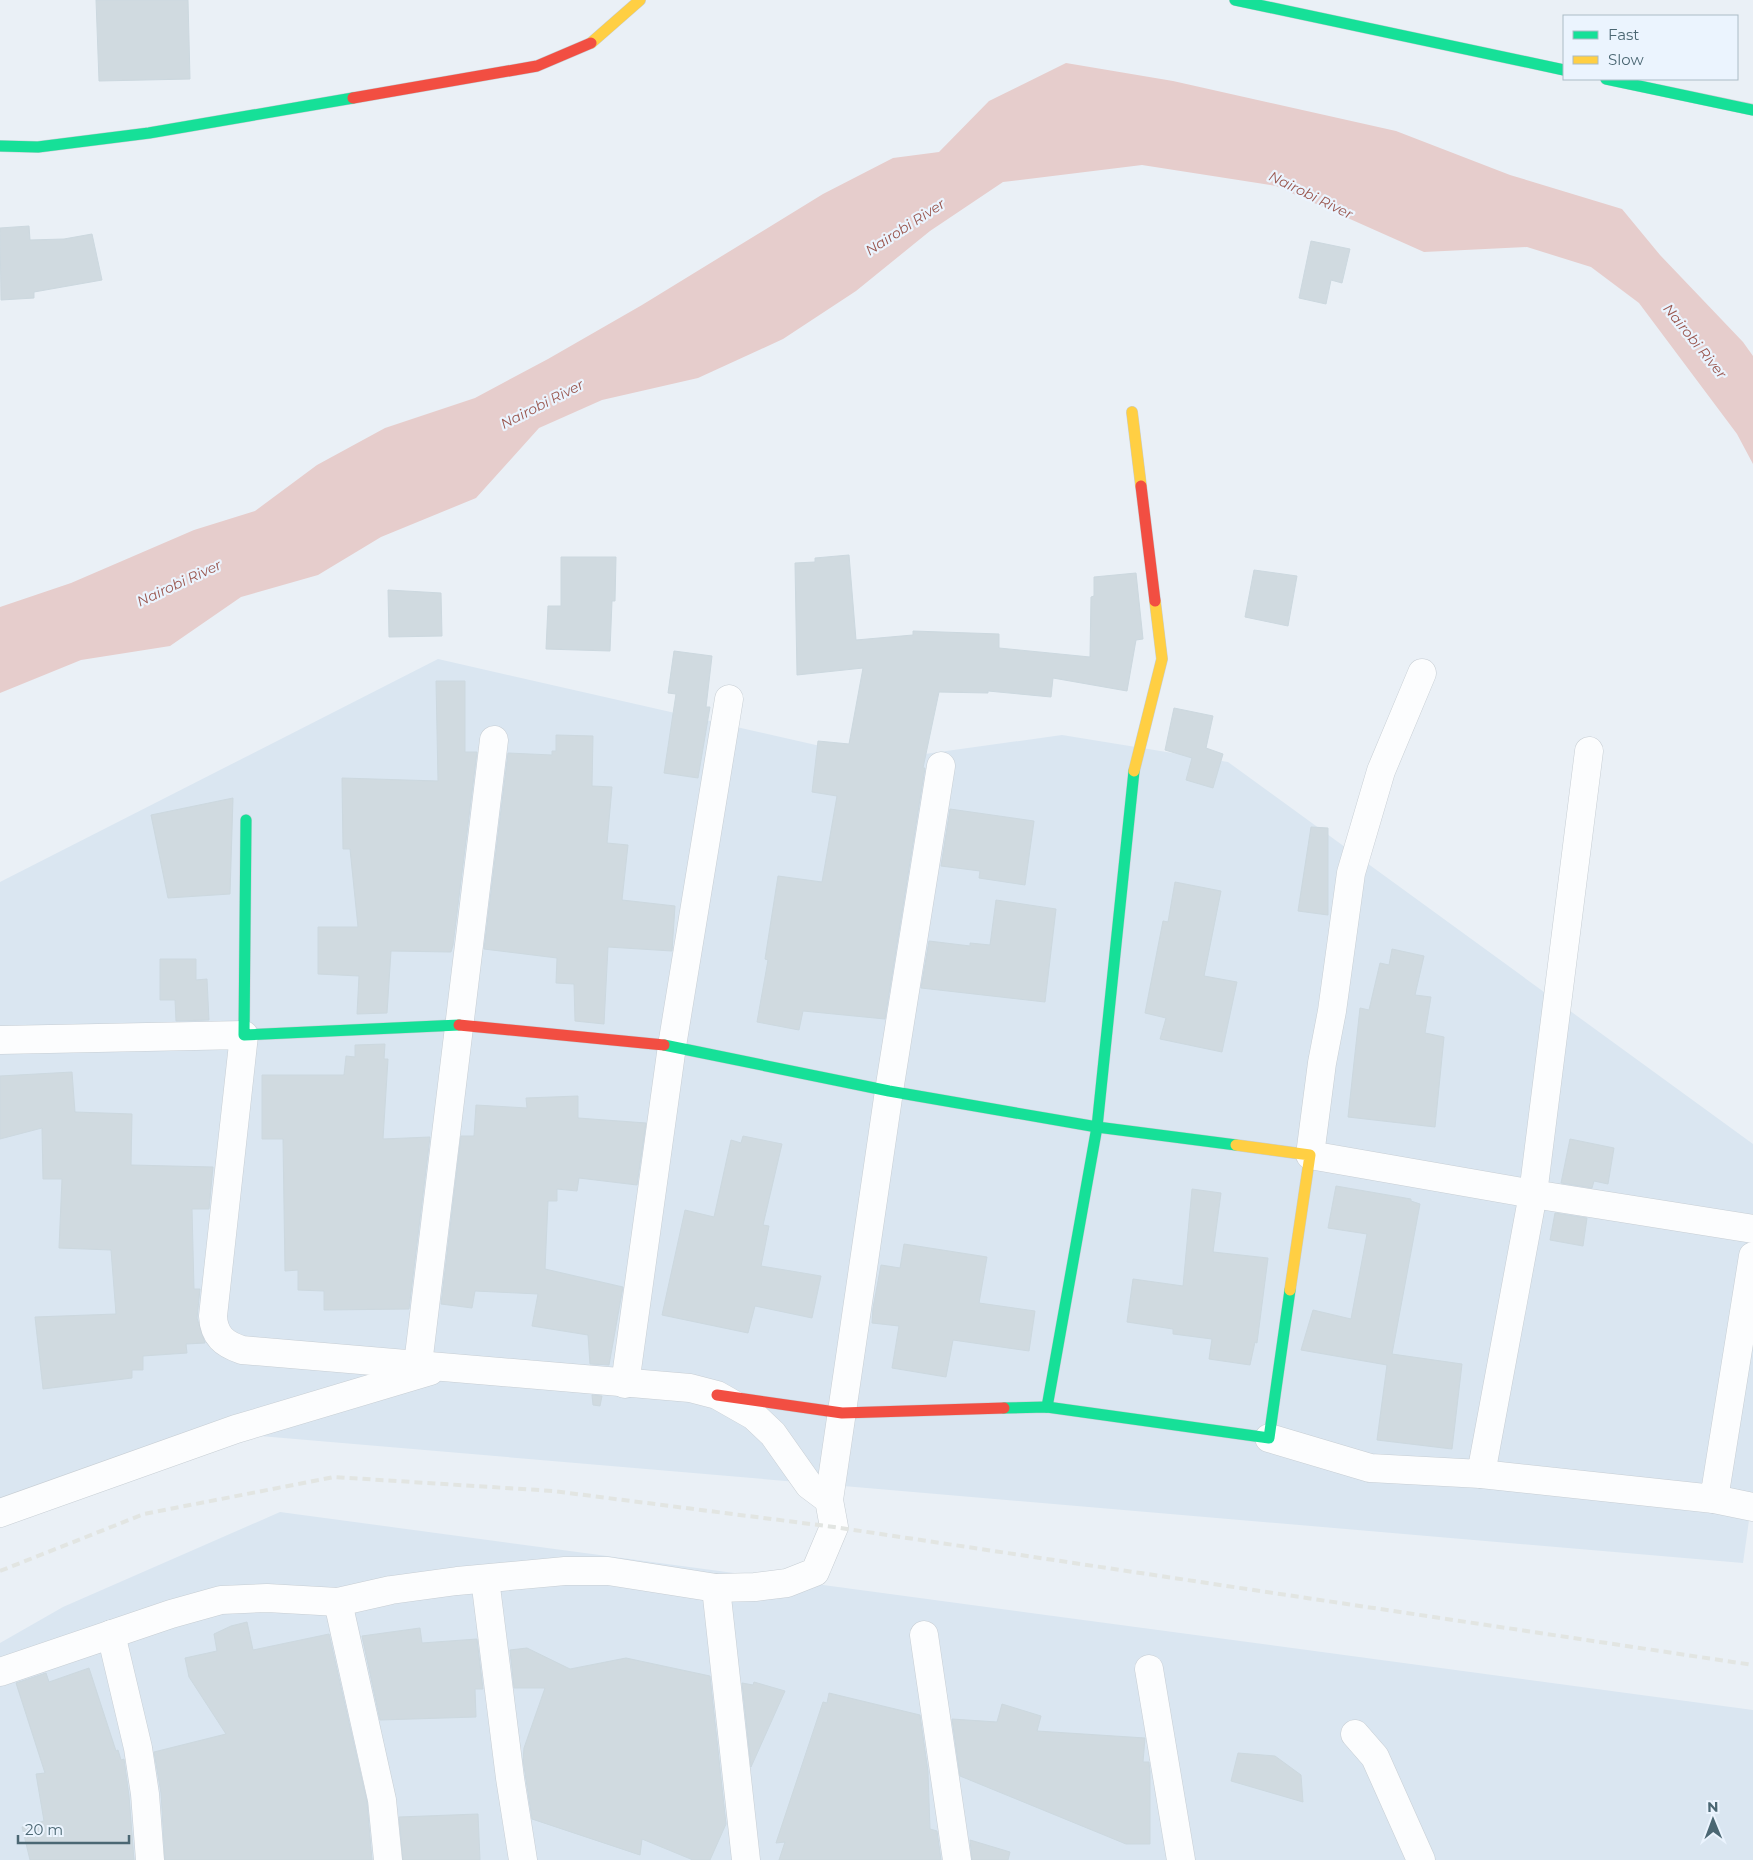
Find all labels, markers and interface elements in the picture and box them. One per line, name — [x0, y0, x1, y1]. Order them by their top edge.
legend — [1563, 15, 1738, 80]
text: Fast — [1608, 25, 1639, 44]
text: Slow — [1608, 50, 1644, 69]
water label: Nairobi River — [1266, 167, 1356, 223]
water label: Nairobi River — [862, 194, 948, 259]
water label: Nairobi River — [1659, 300, 1731, 382]
water label: Nairobi River — [497, 375, 587, 433]
water label: Nairobi River — [134, 555, 224, 610]
north arrow — [1688, 1795, 1738, 1845]
text: N — [1707, 1798, 1719, 1816]
scale bar — [18, 1812, 129, 1844]
text: 20 m — [25, 1820, 63, 1839]

